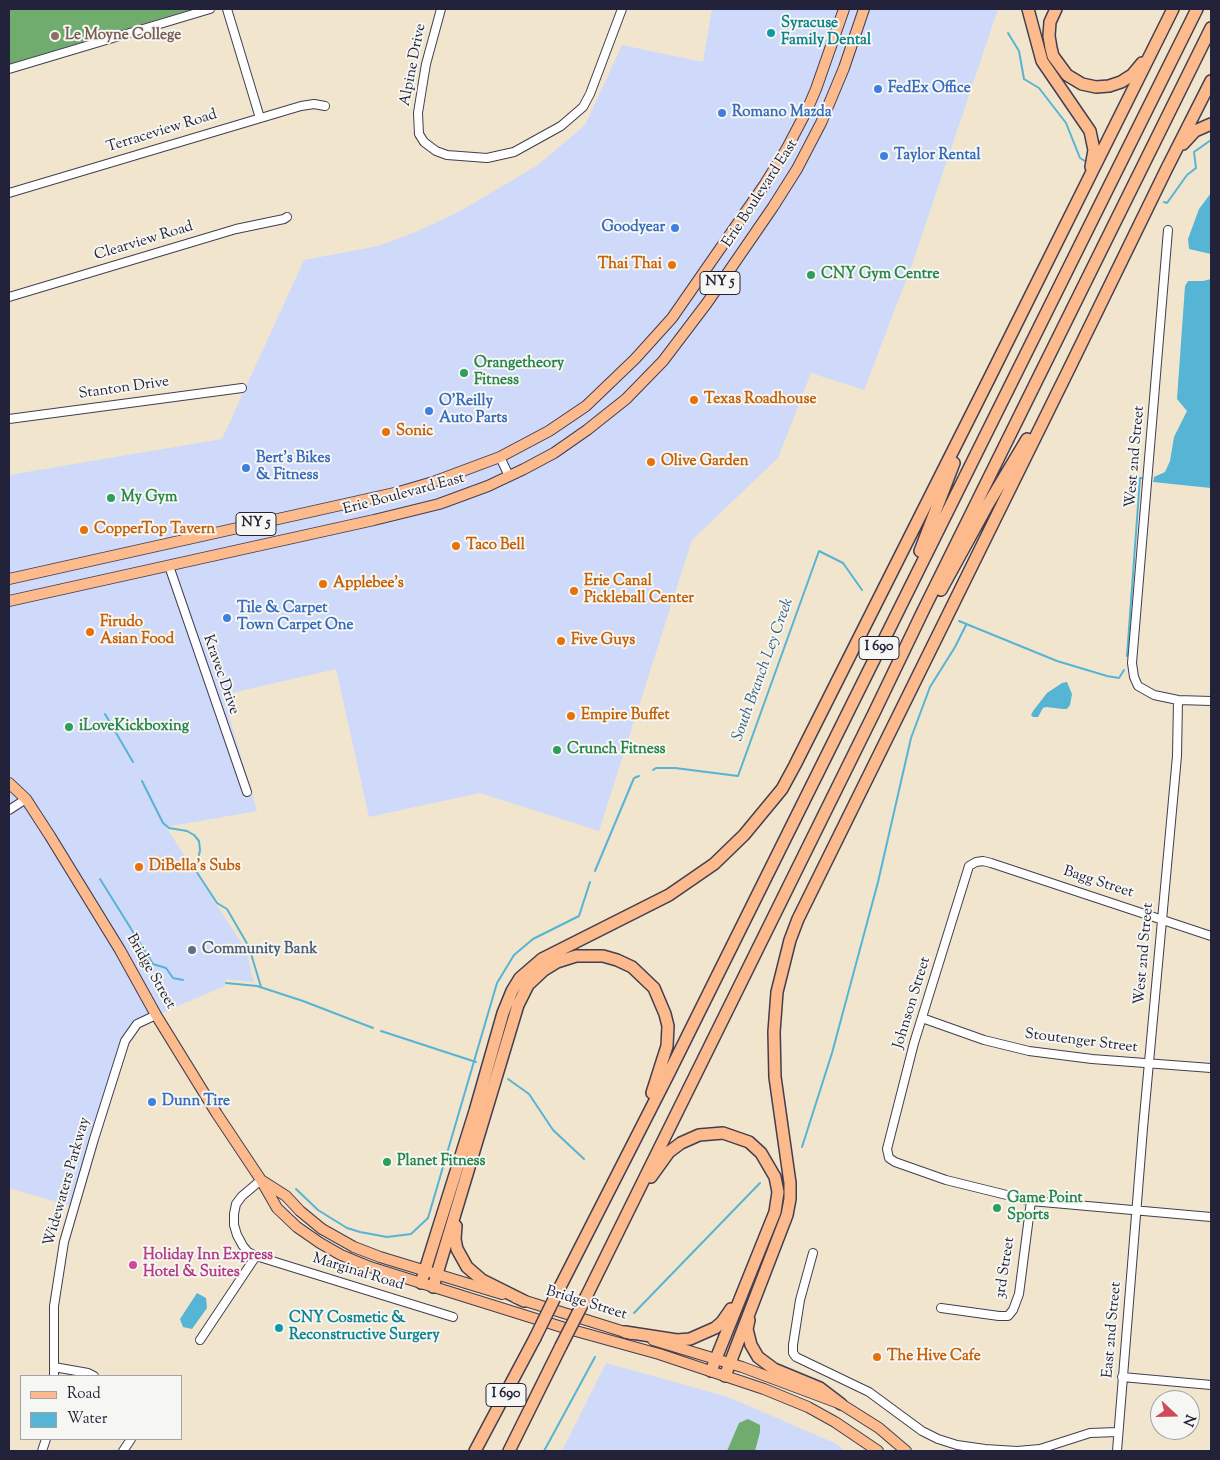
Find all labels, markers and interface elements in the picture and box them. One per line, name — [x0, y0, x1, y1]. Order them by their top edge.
place label: Syracuse Family Dental — [781, 15, 871, 50]
street label: Alpine Drive — [397, 22, 431, 108]
place label: Le Moyne College — [65, 27, 181, 45]
marker: Syracuse Family Dental — [765, 27, 777, 39]
marker: Le Moyne College — [49, 30, 61, 42]
place label: FedEx Office — [888, 80, 971, 98]
marker: FedEx Office — [872, 83, 884, 95]
place label: Romano Mazda — [732, 104, 832, 122]
street label: Terraceview Road — [105, 107, 219, 157]
marker: Romano Mazda — [716, 107, 728, 119]
street label: Erie Boulevard East — [719, 137, 803, 251]
place label: Taylor Rental — [894, 147, 981, 165]
marker: Taylor Rental — [878, 150, 890, 162]
street label: Clearview Road — [92, 218, 196, 266]
place label: Goodyear — [601, 219, 665, 237]
marker: Goodyear — [669, 222, 681, 234]
place label: Thai Thai — [598, 256, 662, 274]
marker: Thai Thai — [666, 259, 678, 271]
place label: CNY Gym Centre — [821, 266, 939, 284]
marker: CNY Gym Centre — [805, 269, 817, 281]
road number: NY 5 — [700, 272, 740, 294]
place label: Orangetheory Fitness — [474, 355, 564, 390]
marker: Orangetheory Fitness — [458, 367, 470, 379]
street label: Stanton Drive — [78, 374, 170, 404]
place label: Texas Roadhouse — [704, 391, 816, 409]
place label: O'Reilly Auto Parts — [439, 393, 507, 428]
marker: Texas Roadhouse — [688, 394, 700, 406]
marker: O'Reilly Auto Parts — [423, 405, 435, 417]
street label: West 2nd Street — [1123, 405, 1149, 509]
place label: Sonic — [396, 423, 433, 441]
marker: Sonic — [380, 426, 392, 438]
place label: Bert's Bikes & Fitness — [256, 450, 330, 485]
place label: Olive Garden — [661, 453, 749, 471]
marker: Olive Garden — [645, 456, 657, 468]
marker: Bert's Bikes & Fitness — [240, 462, 252, 474]
street label: Erie Boulevard East — [341, 470, 467, 520]
place label: My Gym — [121, 489, 177, 507]
marker: My Gym — [105, 492, 117, 504]
road number: NY 5 — [236, 512, 276, 536]
place label: CopperTop Tavern — [94, 521, 215, 539]
marker: CopperTop Tavern — [78, 524, 90, 536]
place label: Taco Bell — [466, 537, 525, 555]
marker: Taco Bell — [450, 540, 462, 552]
place label: Erie Canal Pickleball Center — [584, 573, 694, 608]
place label: Applebee's — [333, 575, 404, 593]
marker: Applebee's — [317, 578, 329, 590]
marker: Erie Canal Pickleball Center — [568, 585, 580, 597]
water label: South Branch Ley Creek — [729, 596, 799, 744]
place label: Tile & Carpet Town Carpet One — [237, 600, 354, 635]
marker: Tile & Carpet Town Carpet One — [221, 612, 233, 624]
place label: Firudo Asian Food — [100, 614, 174, 649]
marker: Firudo Asian Food — [84, 626, 96, 638]
place label: Five Guys — [571, 632, 635, 650]
street label: Kravec Drive — [198, 633, 242, 717]
marker: Five Guys — [555, 635, 567, 647]
road number: I 690 — [859, 636, 899, 660]
place label: Empire Buffet — [581, 707, 670, 725]
marker: Empire Buffet — [565, 710, 577, 722]
place label: iLoveKickboxing — [79, 718, 189, 736]
marker: iLoveKickboxing — [63, 721, 75, 733]
place label: Crunch Fitness — [567, 741, 665, 759]
marker: Crunch Fitness — [551, 744, 563, 756]
place label: DiBella's Subs — [149, 858, 241, 876]
marker: DiBella's Subs — [133, 861, 145, 873]
street label: Bagg Street — [1061, 863, 1135, 903]
street label: West 2nd Street — [1132, 902, 1158, 1006]
street label: Bridge Street — [121, 931, 179, 1013]
place label: Community Bank — [202, 941, 317, 959]
marker: Community Bank — [186, 944, 198, 956]
street label: Johnson Street — [890, 955, 936, 1051]
street label: Stoutenger Street — [1024, 1026, 1138, 1058]
place label: Dunn Tire — [162, 1093, 230, 1111]
marker: Dunn Tire — [146, 1096, 158, 1108]
street label: Widewaters Parkway — [41, 1115, 95, 1249]
place label: Planet Fitness — [397, 1153, 485, 1171]
marker: Planet Fitness — [381, 1156, 393, 1168]
place label: Game Point Sports — [1007, 1190, 1083, 1225]
marker: Game Point Sports — [991, 1202, 1003, 1214]
street label: 3rd Street — [992, 1236, 1020, 1300]
place label: Holiday Inn Express Hotel & Suites — [143, 1247, 273, 1282]
street label: Marginal Road — [310, 1251, 406, 1295]
marker: Holiday Inn Express Hotel & Suites — [127, 1259, 139, 1271]
street label: East 2nd Street — [1100, 1281, 1126, 1379]
street label: Bridge Street — [543, 1283, 629, 1325]
place label: CNY Cosmetic & Reconstructive Surgery — [289, 1310, 440, 1345]
marker: CNY Cosmetic & Reconstructive Surgery — [273, 1322, 285, 1334]
place label: The Hive Cafe — [887, 1348, 981, 1366]
marker: The Hive Cafe — [871, 1351, 883, 1363]
legend — [20, 1375, 182, 1440]
text: Road — [67, 1384, 101, 1405]
road number: I 690 — [486, 1384, 526, 1406]
north arrow — [1150, 1390, 1200, 1440]
text: Water — [67, 1409, 107, 1430]
text: N — [1177, 1411, 1199, 1429]

